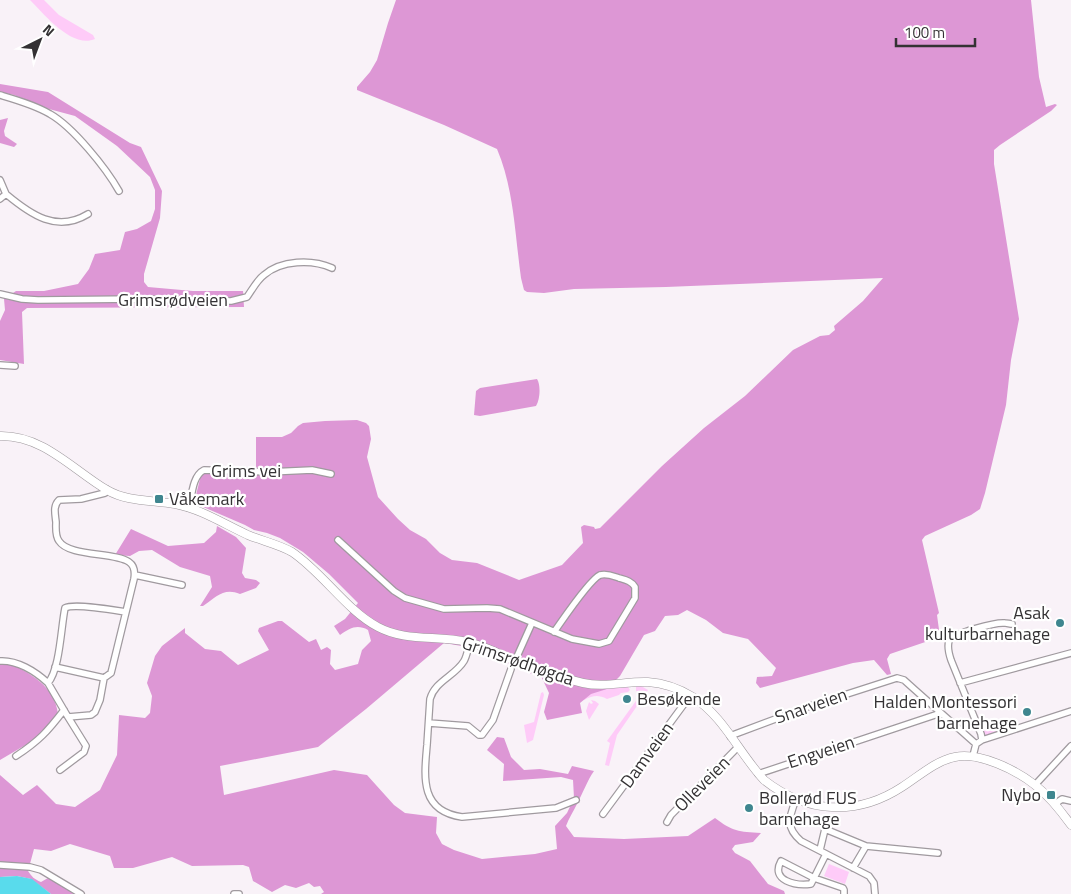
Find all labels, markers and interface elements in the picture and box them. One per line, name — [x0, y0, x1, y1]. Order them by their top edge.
north arrow — [15, 15, 65, 65]
scale bar — [896, 15, 975, 47]
text: N — [38, 19, 60, 41]
text: 100 m — [904, 21, 945, 44]
street label: Grimsrødveien — [118, 286, 228, 313]
street label: Grims vei — [211, 457, 281, 484]
place label: Våkemark — [169, 485, 245, 512]
marker: Våkemark — [153, 493, 165, 505]
place label: Asak kulturbarnehage — [925, 599, 1050, 647]
marker: Asak kulturbarnehage — [1054, 617, 1066, 629]
street label: Grimsrødhøgda — [459, 629, 578, 692]
street label: Snarveien — [771, 681, 851, 730]
place label: Besøkende — [637, 685, 721, 712]
place label: Halden Montessori barnehage — [873, 688, 1017, 736]
marker: Besøkende — [621, 693, 633, 705]
marker: Halden Montessori barnehage — [1021, 706, 1033, 718]
street label: Damveien — [613, 716, 680, 793]
street label: Engveien — [784, 728, 858, 775]
street label: Olleveien — [668, 750, 736, 818]
place label: Nybo — [1001, 781, 1041, 808]
place label: Bollerød FUS barnehage — [759, 784, 857, 832]
marker: Nybo — [1045, 789, 1057, 801]
marker: Bollerød FUS barnehage — [743, 802, 755, 814]

